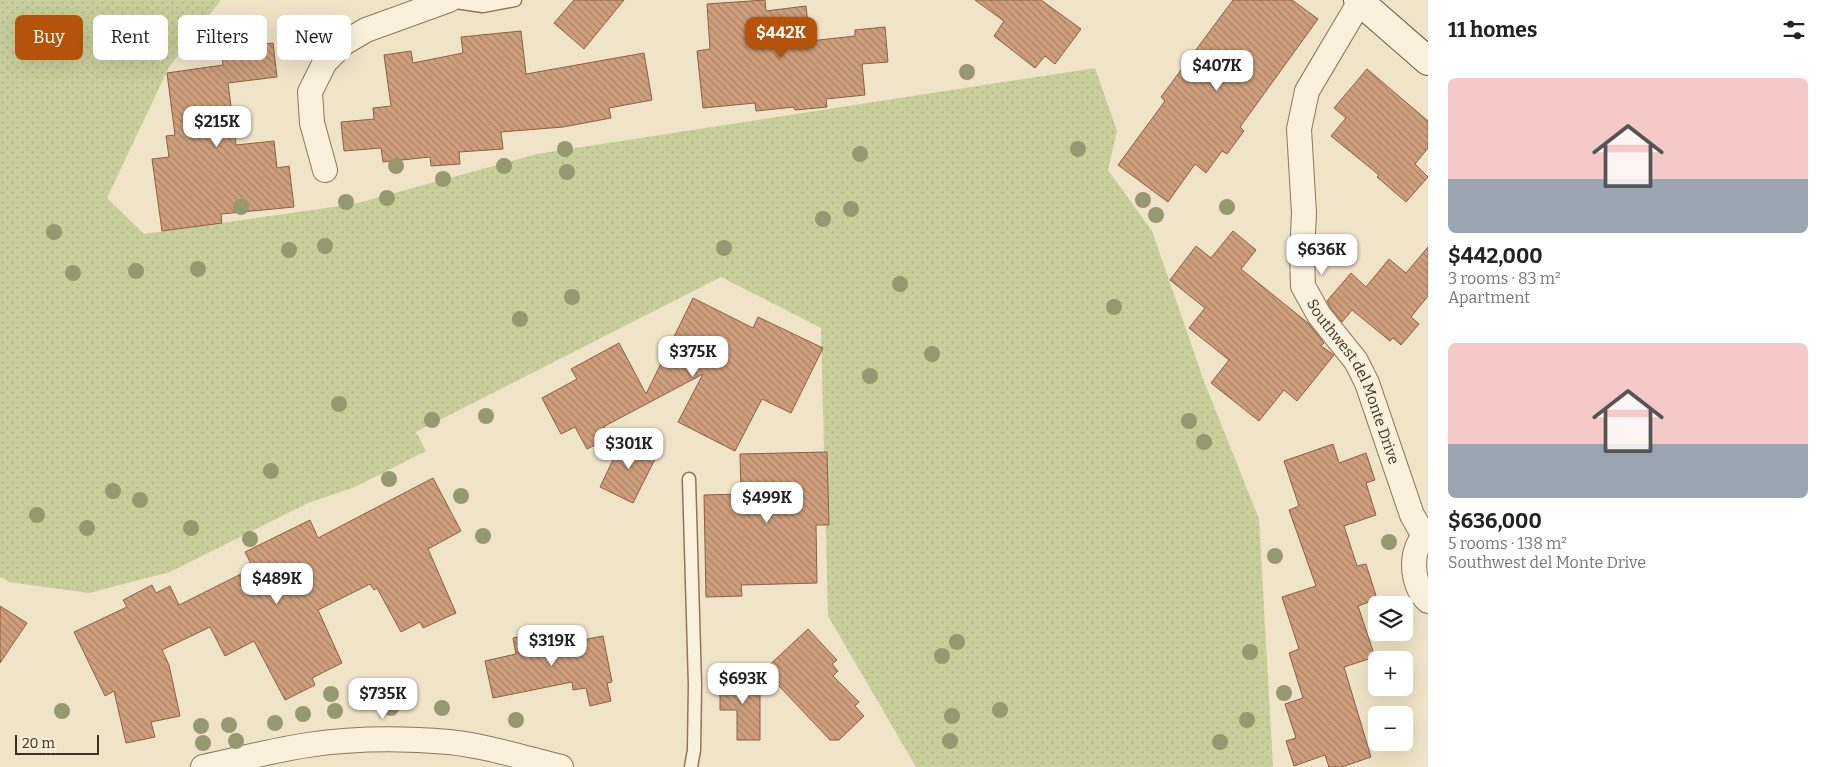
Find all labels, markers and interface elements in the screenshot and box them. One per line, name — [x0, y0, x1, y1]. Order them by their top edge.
chip: Buy — [15, 15, 83, 60]
chip: Rent — [93, 15, 168, 60]
chip: Filters — [178, 15, 267, 60]
chip: New — [277, 15, 351, 60]
icon: filters — [1780, 16, 1808, 44]
pin: $442K — [746, 17, 816, 59]
text: 11 homes — [1448, 17, 1537, 43]
text: $442K — [756, 23, 806, 42]
pin: $407K — [1182, 49, 1252, 92]
text: $407K — [1192, 56, 1242, 75]
pin: $215K — [182, 106, 252, 148]
icon: home — [1583, 111, 1673, 201]
text: $215K — [194, 112, 240, 131]
pin: $636K — [1287, 234, 1357, 276]
text: $636K — [1297, 240, 1347, 259]
text: $442,000 — [1448, 243, 1543, 269]
text: 3 rooms · 83 m² — [1448, 269, 1561, 288]
text: Apartment — [1448, 288, 1530, 307]
street label: Southwest del Monte Drive — [1303, 296, 1403, 467]
pin: $375K — [658, 336, 728, 378]
text: $375K — [669, 342, 717, 361]
icon: home — [1583, 376, 1673, 466]
pin: $301K — [594, 428, 664, 470]
text: $301K — [605, 434, 653, 453]
pin: $499K — [732, 482, 802, 524]
text: $499K — [742, 488, 792, 507]
text: $636,000 — [1448, 508, 1542, 534]
text: 5 rooms · 138 m² — [1448, 534, 1567, 553]
text: Southwest del Monte Drive — [1448, 553, 1646, 572]
pin: $489K — [242, 562, 312, 605]
text: $489K — [252, 569, 302, 588]
map controls — [1368, 596, 1413, 751]
button: layers — [1368, 596, 1413, 641]
pin: $319K — [517, 624, 587, 667]
text: $319K — [529, 631, 575, 650]
button: + — [1368, 651, 1413, 696]
pin: $693K — [708, 662, 778, 705]
text: $693K — [719, 669, 767, 688]
pin: $735K — [348, 678, 418, 720]
text: $735K — [359, 684, 407, 703]
button: − — [1368, 706, 1413, 751]
scale bar — [15, 732, 99, 755]
text: 20 m — [22, 735, 55, 752]

